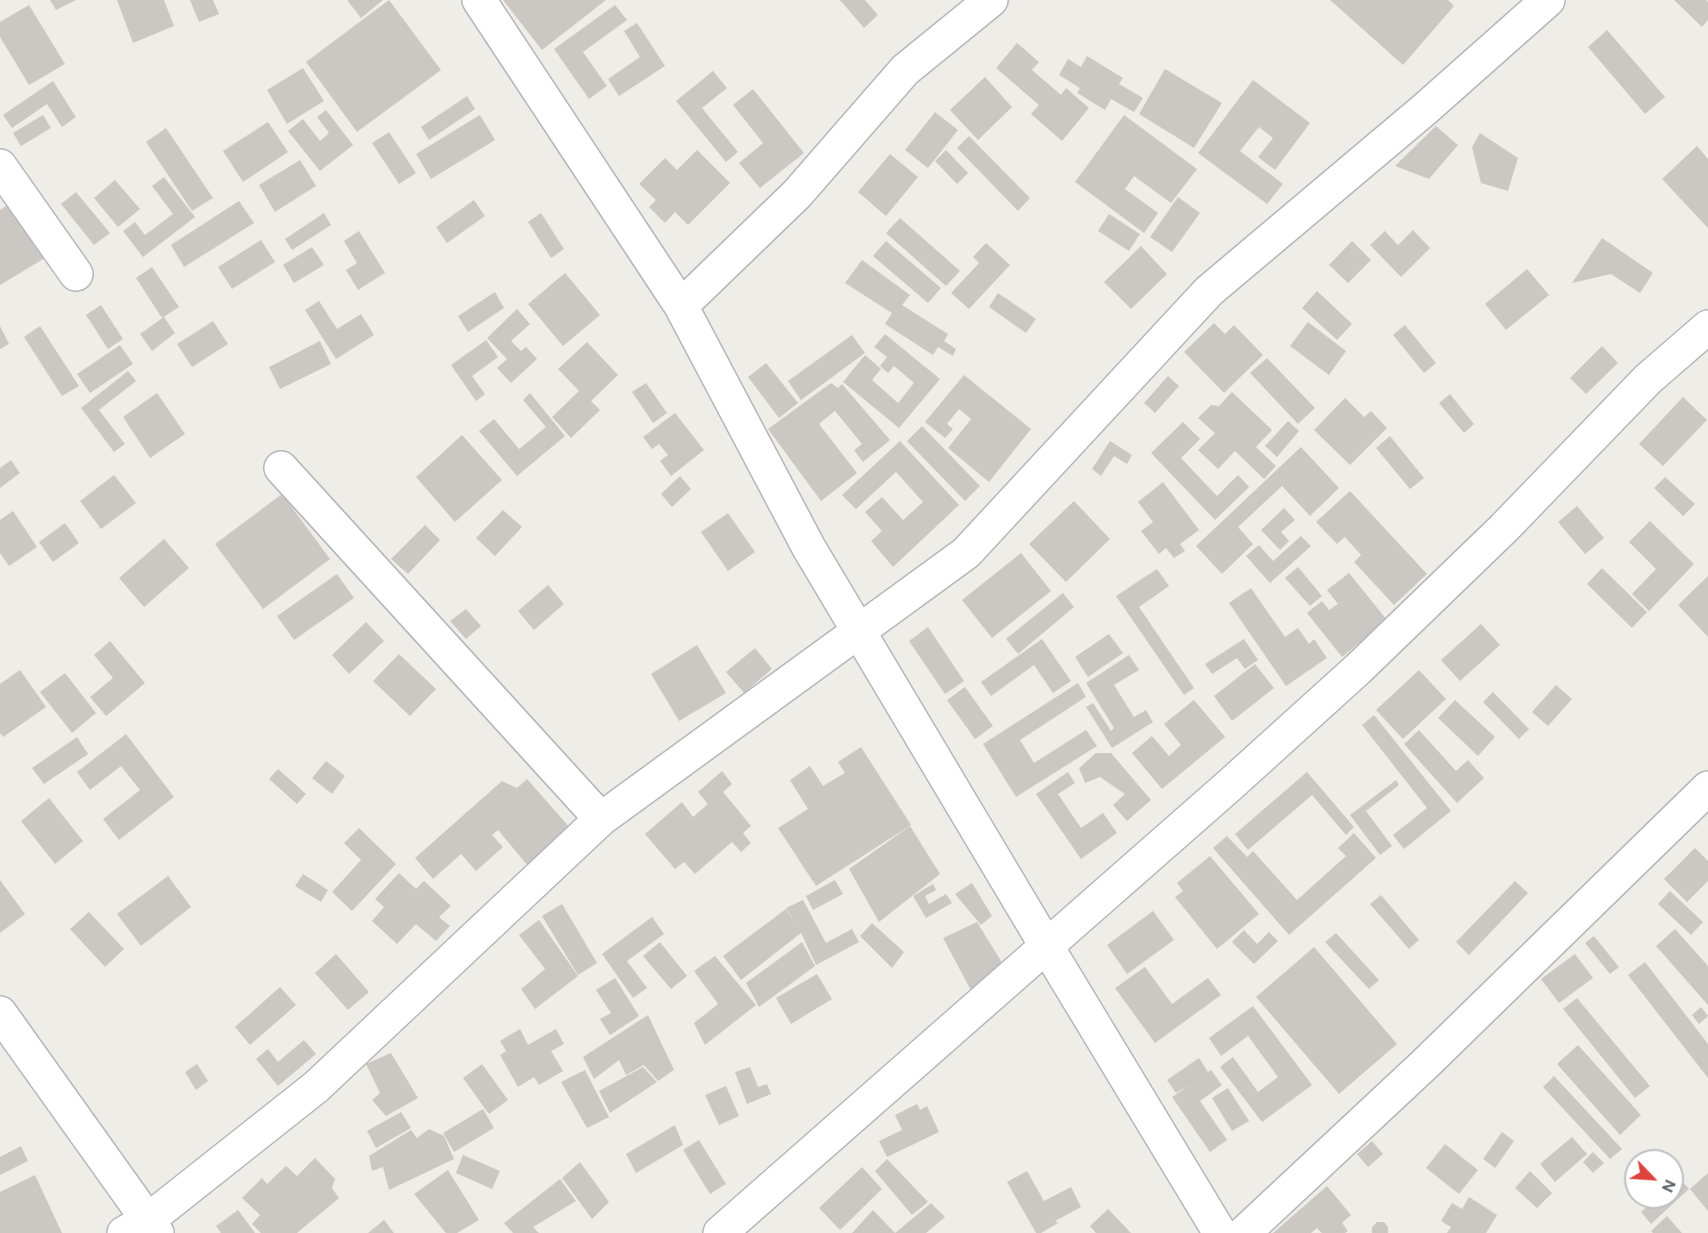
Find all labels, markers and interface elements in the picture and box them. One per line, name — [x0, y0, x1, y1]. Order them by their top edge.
north arrow — [1624, 1149, 1684, 1209]
text: N — [1657, 1176, 1681, 1196]

